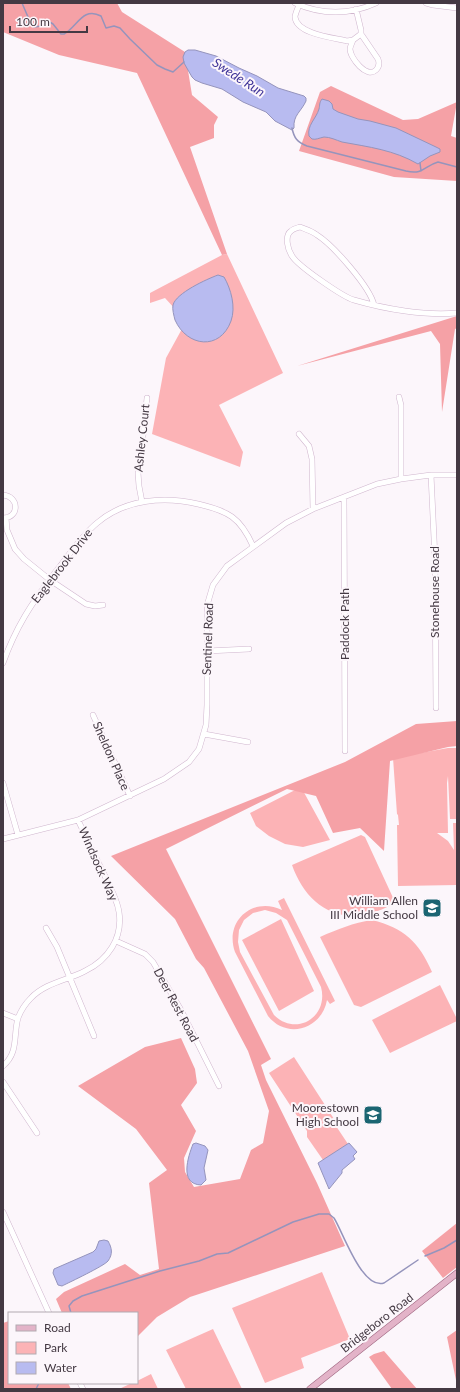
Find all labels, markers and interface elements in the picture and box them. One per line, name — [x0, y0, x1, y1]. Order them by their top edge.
scale bar — [10, 8, 87, 34]
text: 100 m — [16, 14, 50, 29]
water label: Swede Run — [210, 54, 268, 100]
street label: Ashley Court — [130, 403, 153, 473]
street label: Eaglebrook Drive — [28, 525, 95, 606]
street label: Stonehouse Road — [427, 546, 442, 638]
street label: Paddock Path — [337, 588, 352, 660]
street label: Sentinel Road — [199, 603, 216, 675]
street label: Sheldon Place — [90, 719, 133, 792]
street label: Windsock Way — [76, 825, 122, 904]
place label: William Allen III Middle School — [330, 893, 418, 922]
school or university icon: William Allen III Middle School — [421, 897, 443, 919]
street label: Deer Rest Road — [151, 965, 202, 1044]
place label: Moorestown High School — [292, 1100, 359, 1129]
school or university icon: Moorestown High School — [362, 1104, 384, 1126]
street label: Bridgeboro Road — [337, 1290, 416, 1356]
legend — [8, 1312, 138, 1384]
text: Road — [44, 1320, 71, 1335]
text: Park — [44, 1340, 68, 1355]
text: Water — [44, 1360, 77, 1375]

